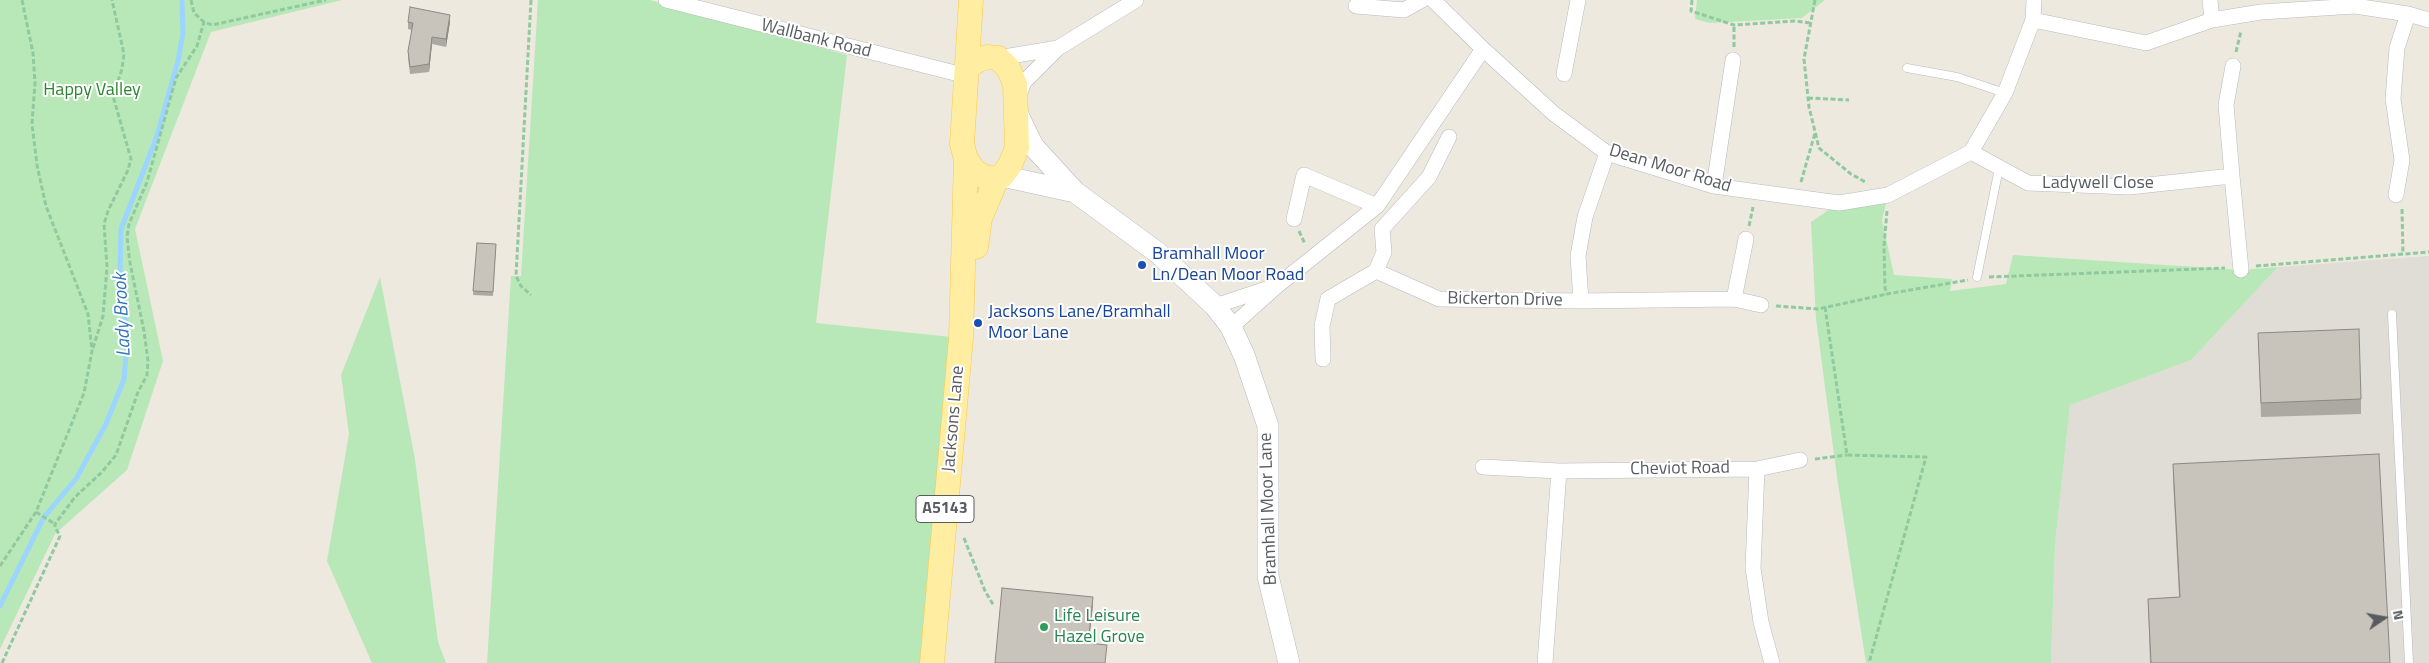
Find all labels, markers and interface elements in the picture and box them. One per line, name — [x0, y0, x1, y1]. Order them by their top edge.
street label: Wallbank Road — [759, 15, 873, 63]
park label: Happy Valley — [43, 80, 141, 102]
street label: Dean Moor Road — [1606, 140, 1734, 198]
street label: Ladywell Close — [2042, 173, 2154, 195]
place label: Bramhall Moor Ln/Dean Moor Road — [1152, 244, 1304, 286]
marker: Bramhall Moor Ln/Dean Moor Road — [1136, 259, 1148, 271]
water label: Lady Brook — [109, 273, 137, 357]
street label: Bickerton Drive — [1447, 288, 1563, 312]
place label: Jacksons Lane/Bramhall Moor Lane — [988, 302, 1171, 344]
marker: Jacksons Lane/Bramhall Moor Lane — [972, 317, 984, 329]
street label: Jacksons Lane — [939, 365, 969, 473]
street label: Bramhall Moor Lane — [1256, 432, 1282, 586]
street label: Cheviot Road — [1630, 457, 1730, 481]
road number: A5143 — [916, 496, 974, 522]
north arrow — [2359, 593, 2409, 643]
place label: Life Leisure Hazel Grove — [1054, 606, 1145, 649]
text: N — [2388, 608, 2410, 622]
marker: Life Leisure Hazel Grove — [1038, 621, 1050, 633]

